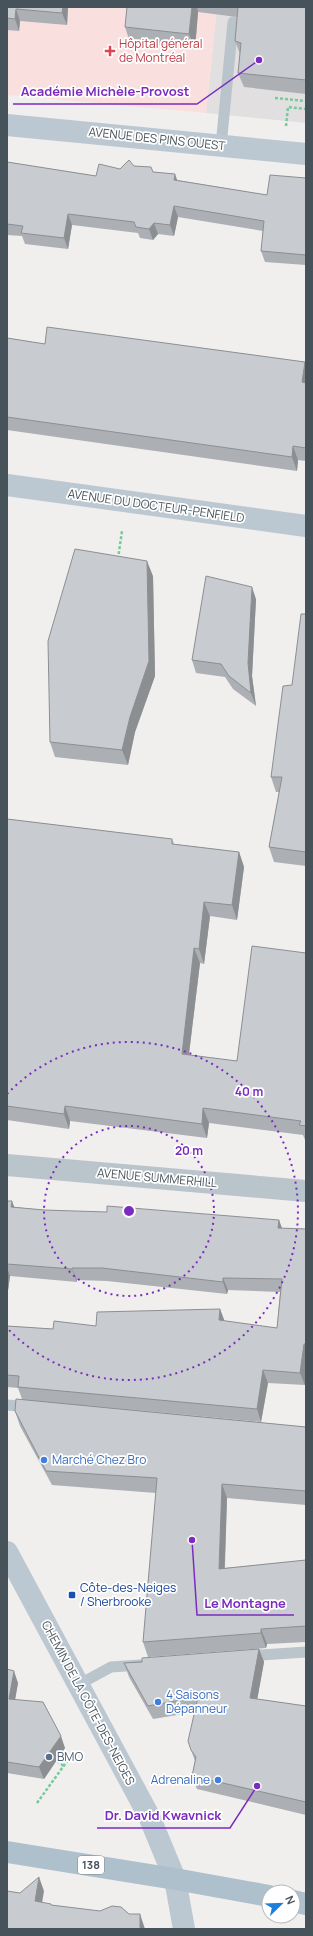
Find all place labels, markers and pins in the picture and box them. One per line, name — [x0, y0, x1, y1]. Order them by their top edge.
place label: Hôpital général de Montréal — [119, 35, 203, 66]
marker: Hôpital général de Montréal — [104, 45, 116, 57]
callout: Académie Michèle-Provost — [13, 79, 197, 104]
centre of rings — [122, 1204, 136, 1218]
place label: Marché Chez Bro — [52, 1451, 146, 1468]
marker: Marché Chez Bro — [39, 1455, 49, 1465]
place label: Côte-des-Neiges / Sherbrooke — [80, 1579, 176, 1610]
marker: Côte-des-Neiges / Sherbrooke — [67, 1590, 77, 1600]
callout: Le Montagne — [197, 1590, 294, 1615]
place label: 4 Saisons Dépanneur — [166, 1686, 228, 1717]
marker: 4 Saisons Dépanneur — [153, 1697, 163, 1707]
place label: BMO — [57, 1748, 83, 1765]
marker: BMO — [44, 1752, 54, 1762]
place label: Adrenaline — [151, 1771, 210, 1788]
marker: Adrenaline — [213, 1775, 223, 1785]
callout: Dr. David Kwavnick — [97, 1803, 230, 1828]

